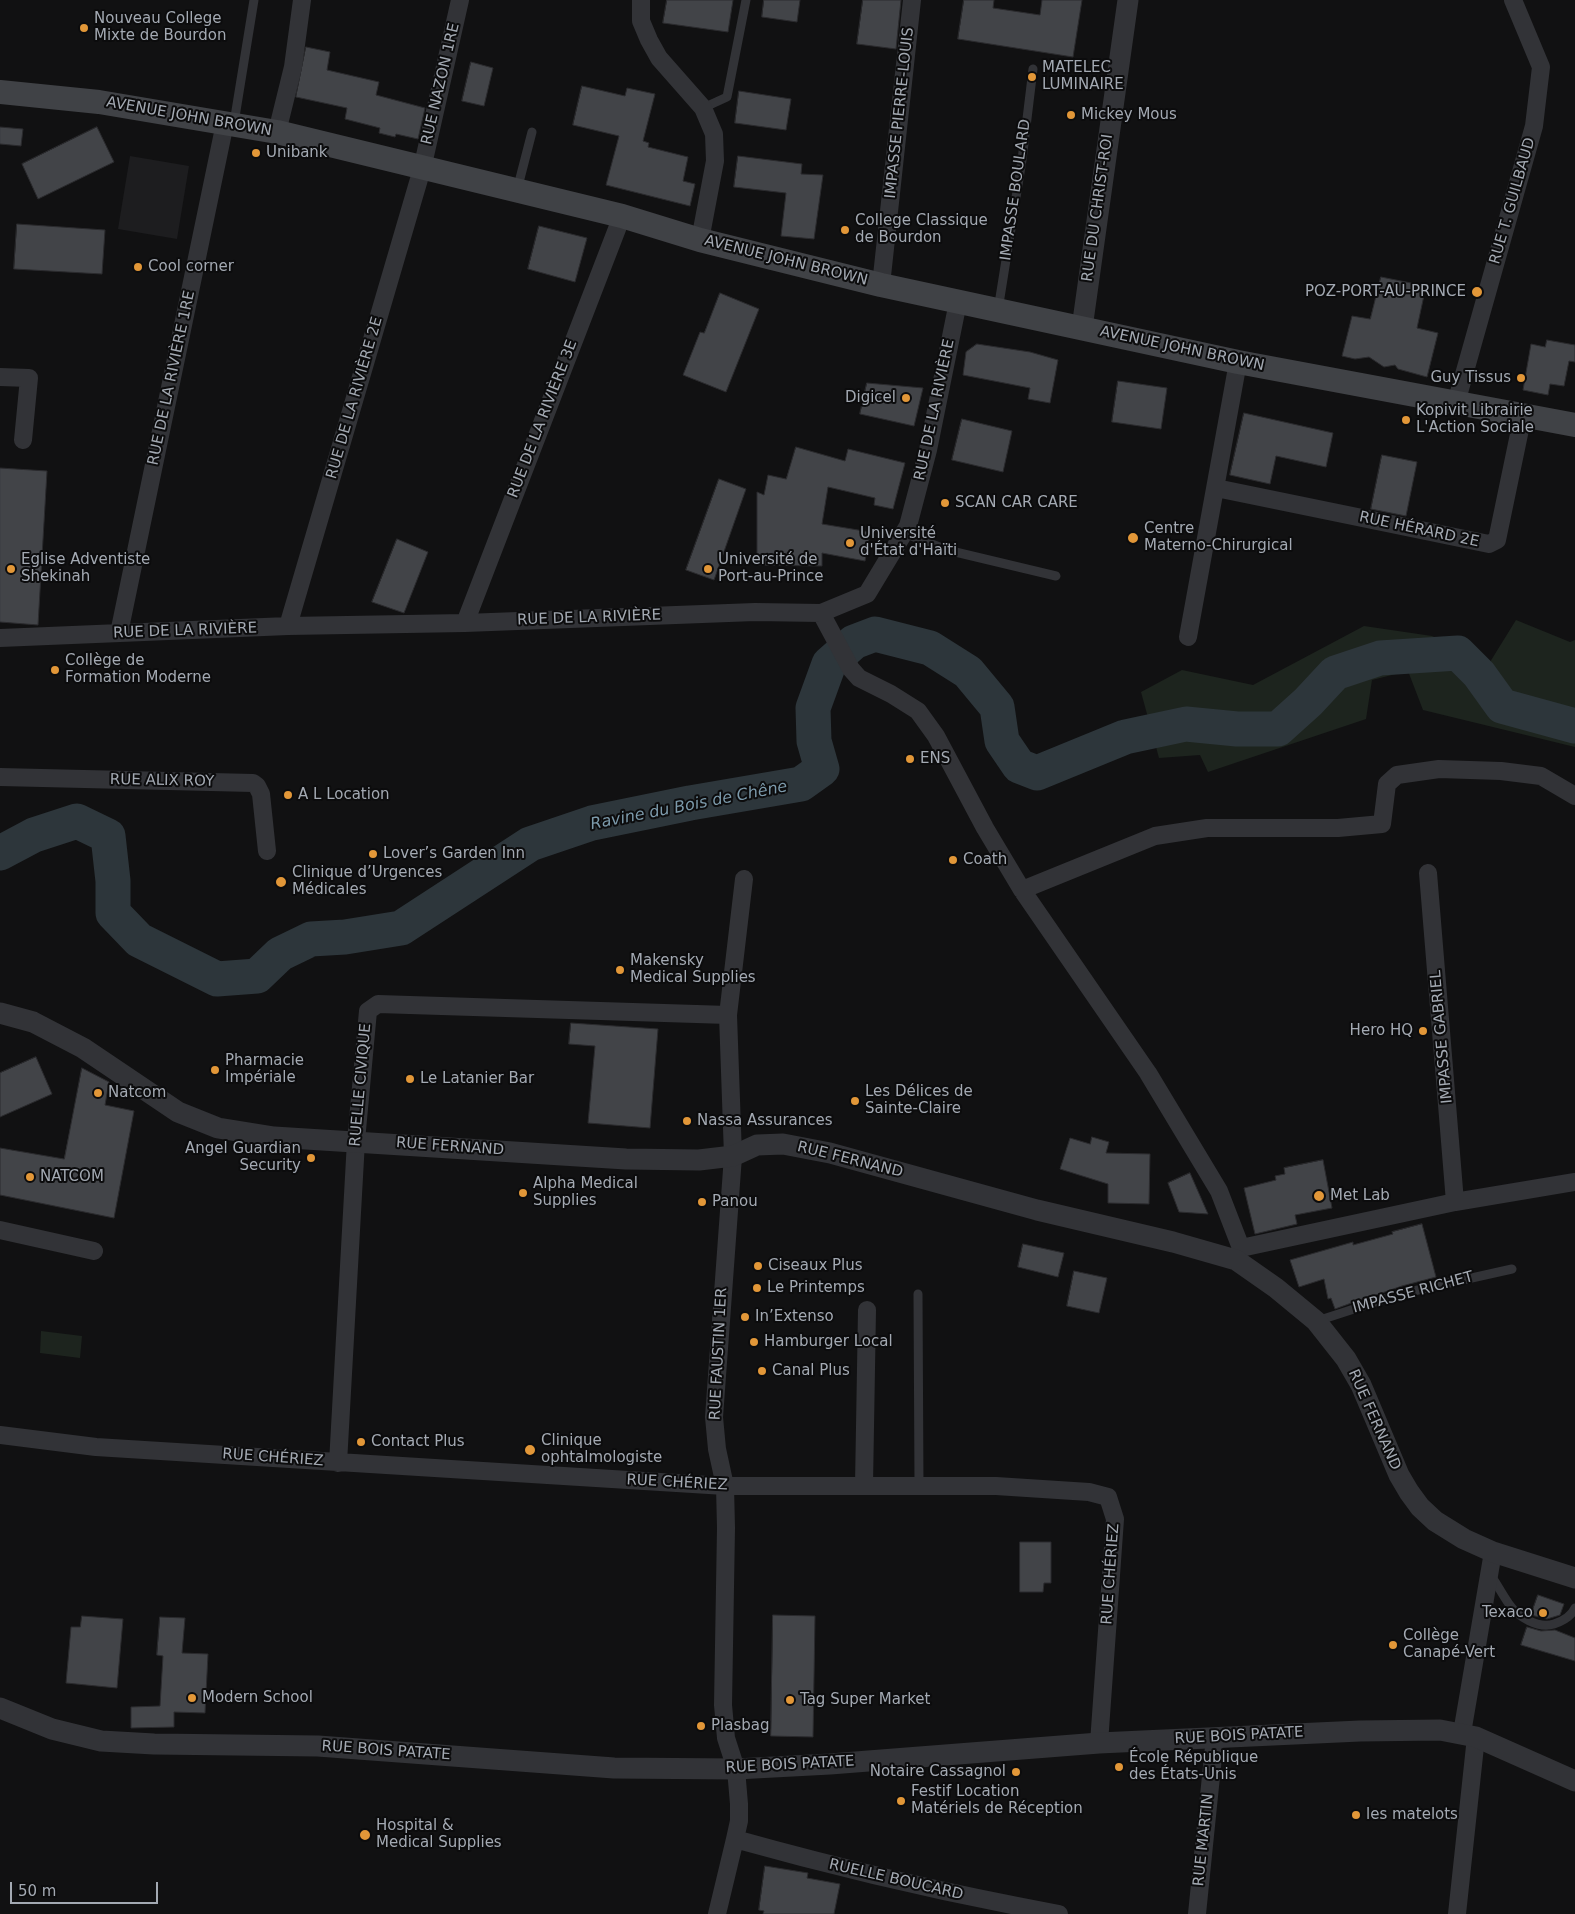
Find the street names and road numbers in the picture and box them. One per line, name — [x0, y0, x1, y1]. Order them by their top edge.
street label: RUE NAZON 1RE — [418, 21, 464, 147]
street label: IMPASSE PIERRE-LOUIS — [882, 26, 918, 200]
street label: AVENUE JOHN BROWN — [105, 94, 273, 140]
street label: IMPASSE BOULARD — [997, 118, 1035, 262]
street label: RUE DU CHRIST-ROI — [1079, 133, 1117, 283]
street label: RUE T. GUILBAUD — [1486, 136, 1540, 266]
street label: AVENUE JOHN BROWN — [703, 232, 869, 290]
street label: RUE DE LA RIVIÈRE 1RE — [145, 289, 199, 467]
street label: RUE DE LA RIVIÈRE 2E — [323, 315, 387, 481]
street label: AVENUE JOHN BROWN — [1098, 323, 1266, 375]
street label: RUE DE LA RIVIÈRE 3E — [505, 337, 581, 501]
street label: RUE DE LA RIVIÈRE — [911, 338, 959, 482]
street label: RUE HÉRARD 2E — [1357, 508, 1481, 552]
street label: RUE DE LA RIVIÈRE — [517, 606, 661, 630]
street label: RUE DE LA RIVIÈRE — [113, 619, 257, 643]
street label: RUE ALIX ROY — [110, 771, 214, 791]
street label: IMPASSE GABRIEL — [1427, 970, 1457, 1104]
street label: RUELLE CIVIQUE — [347, 1023, 375, 1147]
street label: RUE FERNAND — [395, 1134, 505, 1160]
street label: RUE FERNAND — [795, 1138, 905, 1182]
street label: IMPASSE RICHET — [1351, 1268, 1475, 1318]
street label: RUE FAUSTIN 1ER — [707, 1287, 731, 1421]
street label: RUE FERNAND — [1344, 1367, 1404, 1473]
street label: RUE CHÉRIEZ — [222, 1445, 324, 1471]
street label: RUE CHÉRIEZ — [626, 1471, 728, 1495]
street label: RUE CHÉRIEZ — [1098, 1523, 1124, 1625]
street label: RUE BOIS PATATE — [1174, 1724, 1304, 1748]
street label: RUE BOIS PATATE — [321, 1738, 451, 1764]
street label: RUE BOIS PATATE — [725, 1753, 855, 1777]
street label: RUE MARTIN — [1190, 1793, 1218, 1887]
street label: RUELLE BOUCARD — [827, 1856, 965, 1904]

